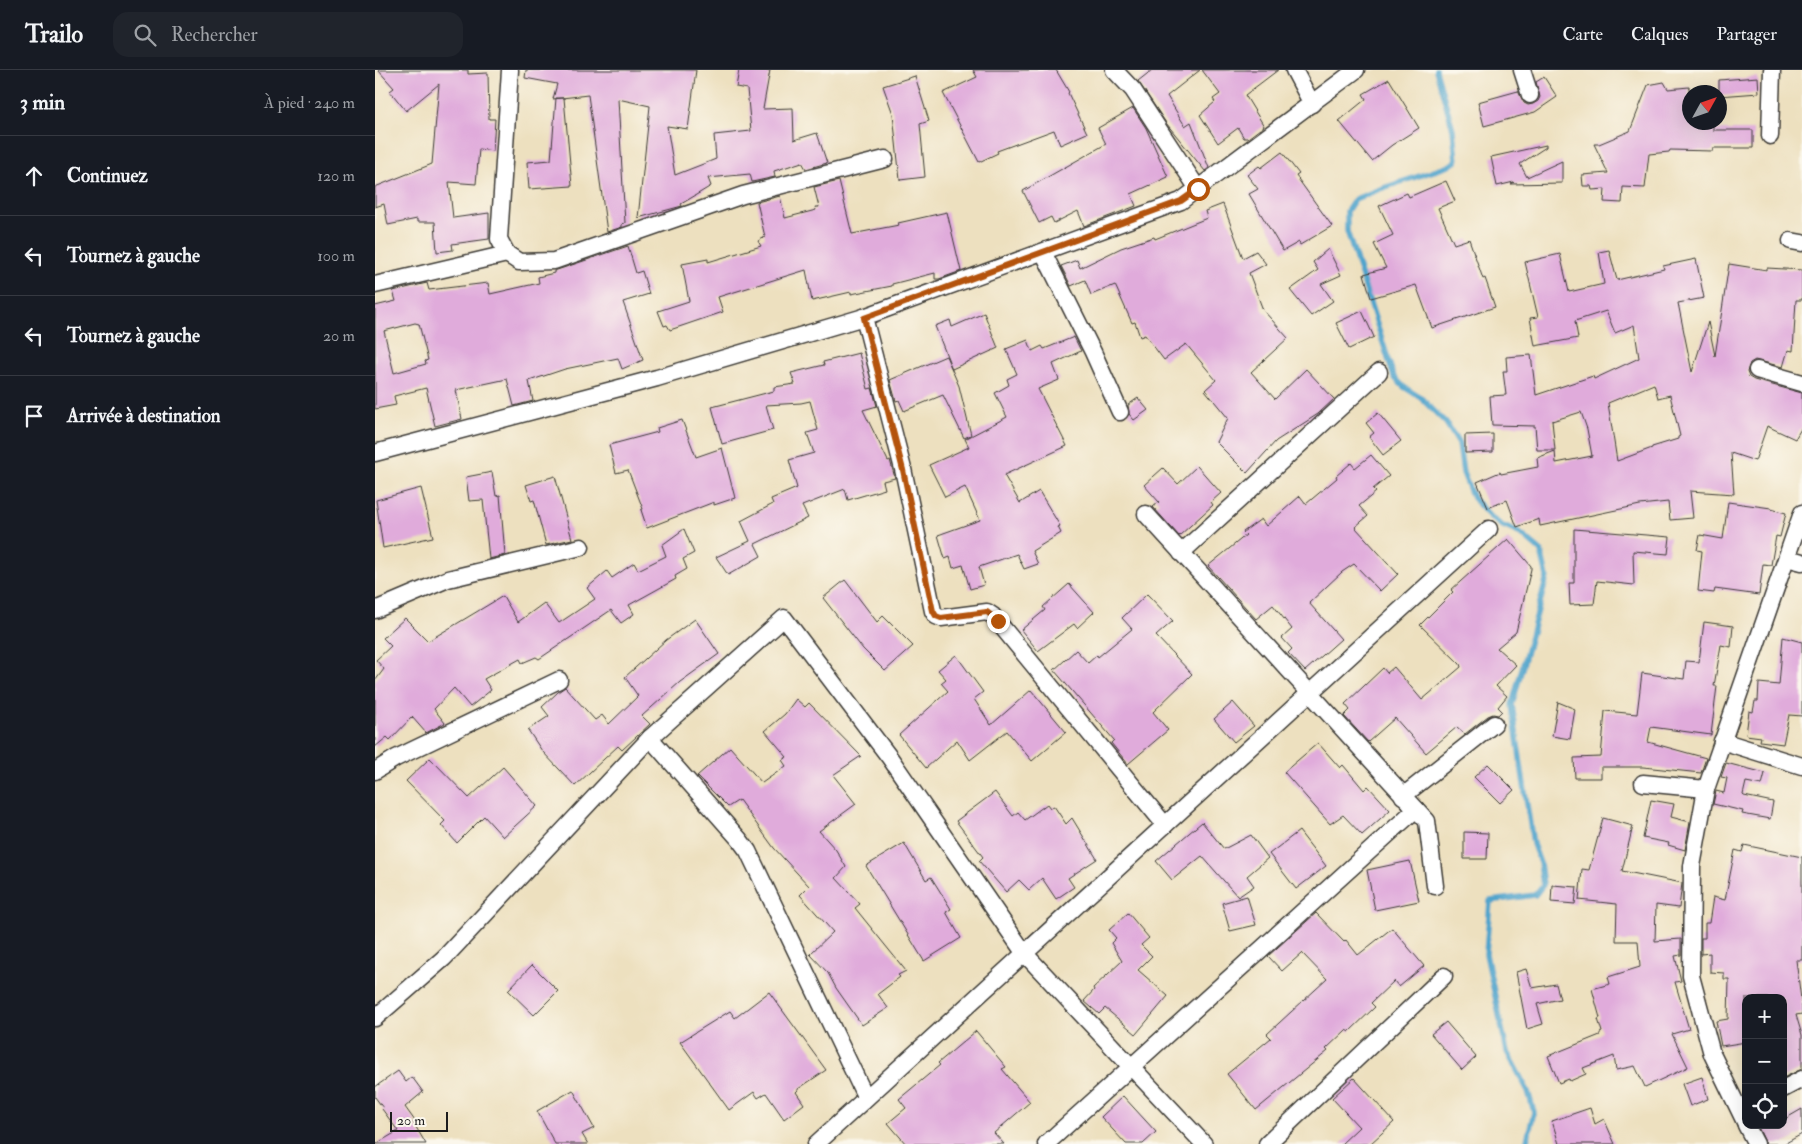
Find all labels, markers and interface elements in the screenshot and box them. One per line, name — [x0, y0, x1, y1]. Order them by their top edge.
search box — [113, 12, 463, 57]
text: Trailo — [25, 19, 83, 50]
icon: search — [131, 21, 159, 49]
text: Rechercher — [171, 23, 258, 47]
text: Carte — [1562, 23, 1603, 46]
text: Calques — [1631, 23, 1688, 46]
text: Partager — [1716, 23, 1777, 46]
north arrow — [1682, 85, 1727, 130]
text: 3 min — [20, 89, 65, 116]
text: À pied · 240 m — [264, 93, 355, 113]
icon: ahead — [20, 162, 48, 190]
text: Continuez — [67, 164, 148, 188]
text: 120 m — [317, 166, 355, 186]
route start — [1187, 178, 1210, 201]
icon: left — [20, 242, 48, 270]
text: Tournez à gauche — [67, 244, 200, 268]
text: 100 m — [317, 246, 355, 266]
icon: left — [20, 322, 48, 350]
text: Tournez à gauche — [67, 324, 200, 348]
text: 20 m — [323, 326, 355, 346]
icon: arrive — [20, 402, 48, 430]
text: Arrivée à destination — [67, 404, 221, 428]
route end — [987, 610, 1010, 633]
map controls — [1742, 994, 1787, 1129]
button: + — [1742, 994, 1787, 1039]
button: − — [1742, 1039, 1787, 1084]
button: locate — [1742, 1084, 1787, 1129]
scale bar — [390, 1109, 447, 1132]
text: 20 m — [397, 1112, 425, 1129]

